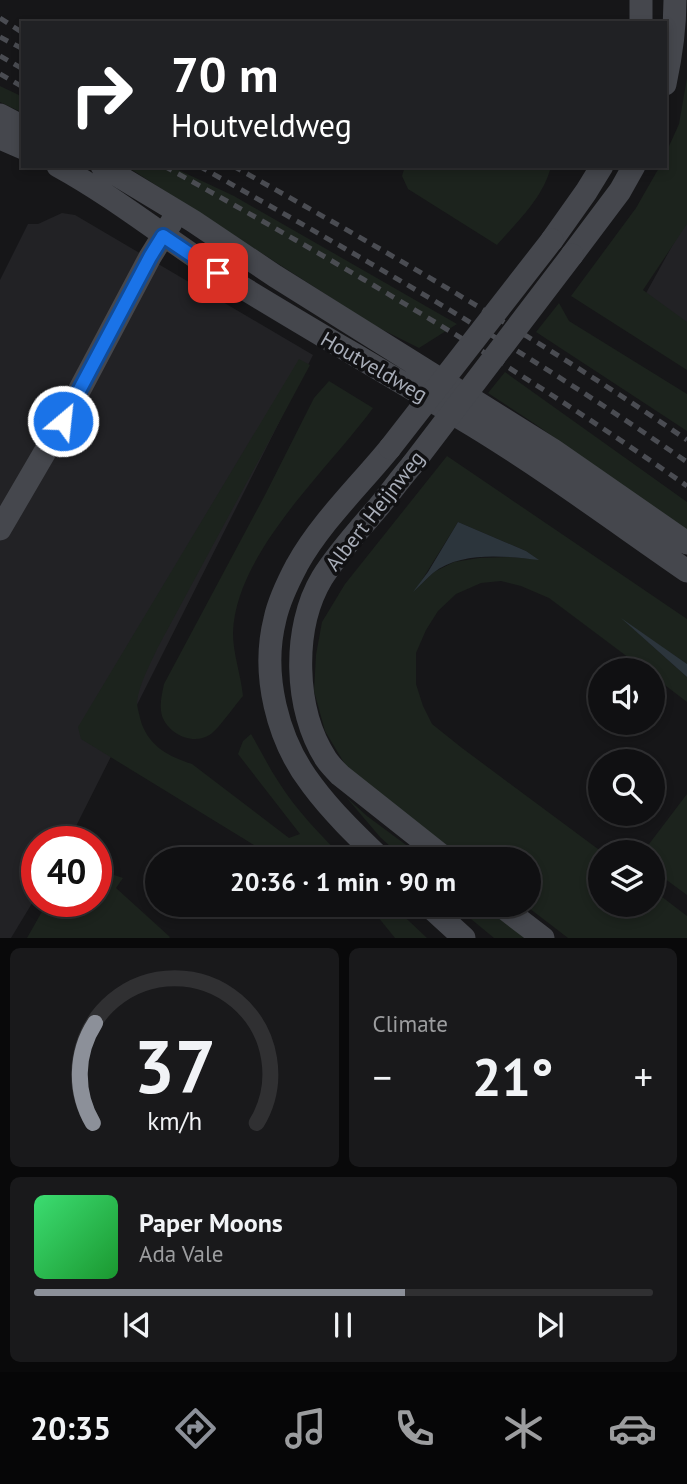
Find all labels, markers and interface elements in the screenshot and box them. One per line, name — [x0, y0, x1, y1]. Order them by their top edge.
text: 70 m — [171, 42, 278, 106]
icon: right — [56, 49, 147, 140]
text: Houtveldweg — [171, 104, 352, 146]
pin — [188, 243, 248, 303]
icon: arrive — [199, 254, 237, 292]
street label: Houtveldweg — [316, 325, 432, 408]
position arrow — [26, 384, 100, 458]
street label: Albert Heijnweg — [319, 445, 430, 576]
map controls — [588, 658, 665, 917]
button: sound — [588, 658, 665, 735]
button: search — [588, 749, 665, 826]
speed limit sign: 40 — [21, 826, 112, 917]
button: layers — [588, 840, 665, 917]
text: 20:36 · 1 min · 90 m — [230, 865, 456, 898]
text: Climate — [373, 1009, 448, 1038]
text: 37 — [133, 1020, 216, 1114]
text: 21° — [472, 1043, 554, 1110]
text: − — [373, 1052, 392, 1101]
text: + — [634, 1052, 653, 1101]
text: km/h — [147, 1105, 202, 1137]
text: Paper Moons — [139, 1206, 283, 1239]
text: Ada Vale — [139, 1239, 223, 1268]
icon: previous — [118, 1306, 156, 1344]
icon: pause — [324, 1306, 362, 1344]
icon: next — [531, 1306, 569, 1344]
icon: directions — [171, 1404, 220, 1453]
icon: music — [281, 1404, 330, 1453]
icon: phone — [390, 1404, 439, 1453]
icon: climate — [499, 1404, 548, 1453]
icon: car — [608, 1404, 657, 1453]
text: 20:35 — [30, 1407, 111, 1449]

